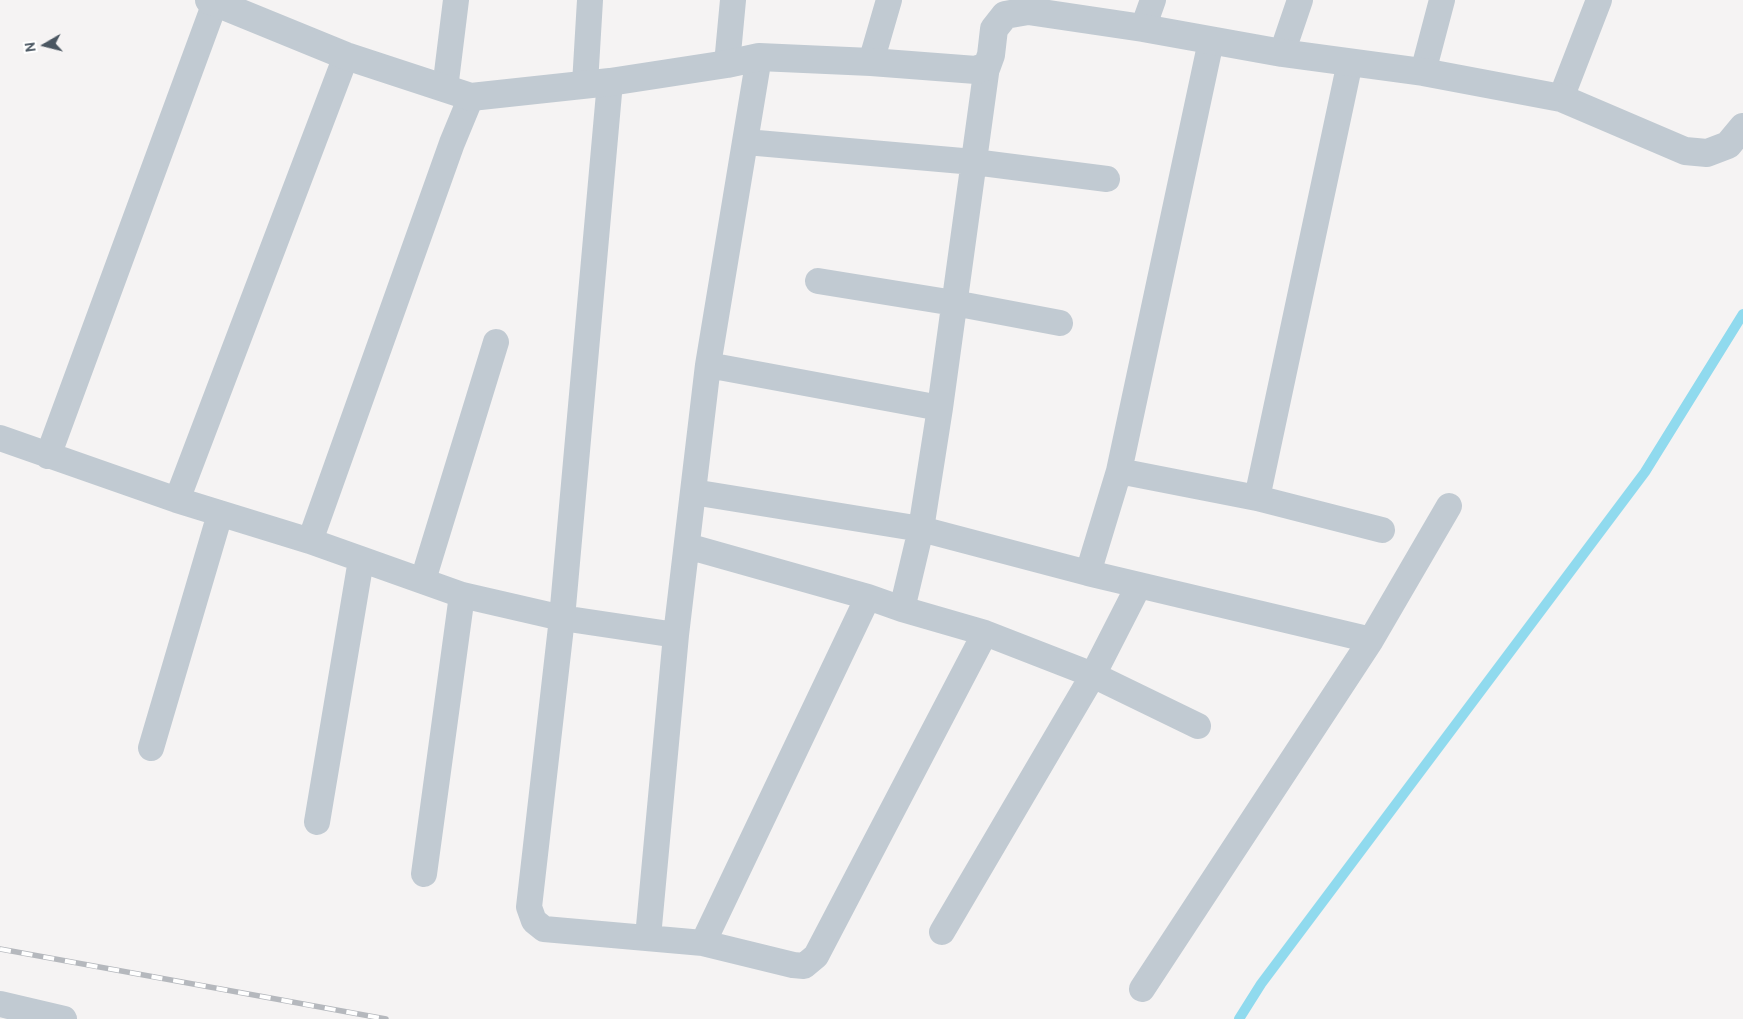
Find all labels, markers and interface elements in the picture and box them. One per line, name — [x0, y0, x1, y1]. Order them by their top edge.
north arrow — [20, 20, 70, 70]
text: N — [21, 41, 40, 53]

